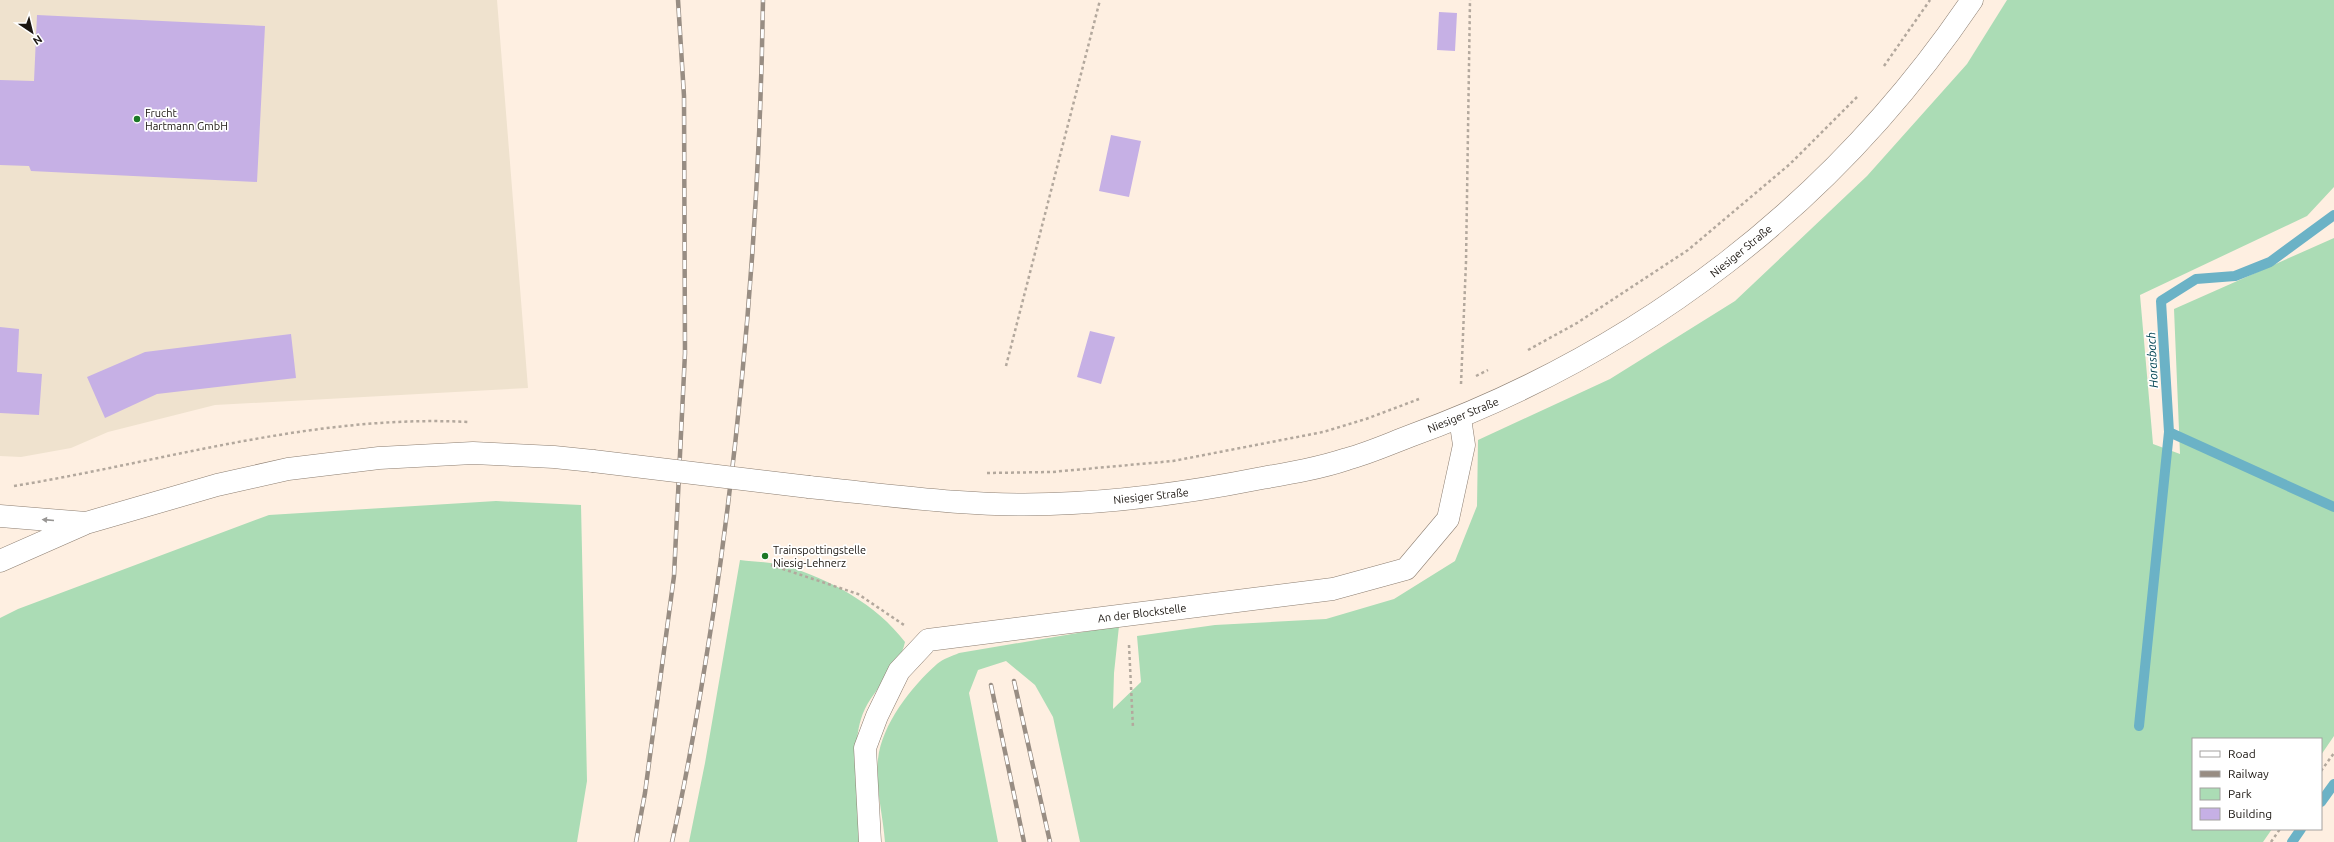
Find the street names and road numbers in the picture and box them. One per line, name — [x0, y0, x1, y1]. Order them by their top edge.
street label: Niesiger Straße — [1708, 223, 1774, 279]
street label: Niesiger Straße — [1426, 395, 1500, 435]
street label: Niesiger Straße — [1113, 486, 1189, 506]
street label: An der Blockstelle — [1097, 602, 1187, 624]

